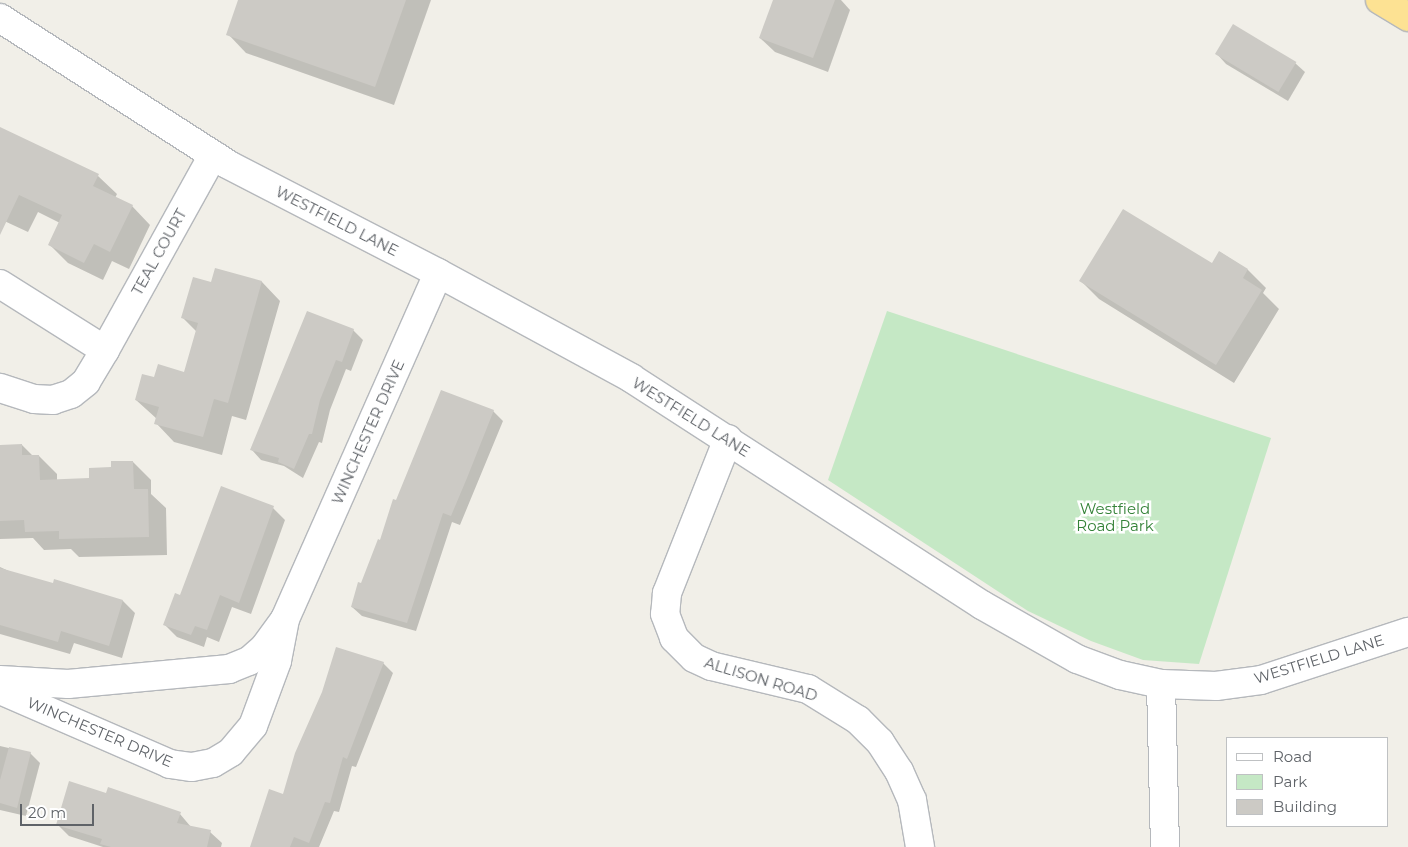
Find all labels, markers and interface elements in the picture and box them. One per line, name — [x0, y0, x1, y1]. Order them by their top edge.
street label: WESTFIELD LANE — [273, 182, 401, 260]
street label: TEAL COURT — [128, 206, 190, 298]
street label: WINCHESTER DRIVE — [328, 357, 408, 507]
street label: WESTFIELD LANE — [629, 374, 753, 460]
park label: Westfield Road Park — [1076, 499, 1154, 534]
street label: WESTFIELD LANE — [1252, 631, 1386, 687]
street label: ALLISON ROAD — [702, 653, 820, 705]
street label: WINCHESTER DRIVE — [25, 693, 175, 771]
legend — [1226, 737, 1388, 827]
text: Road — [1273, 747, 1312, 766]
text: Park — [1273, 772, 1307, 791]
scale bar — [22, 794, 96, 826]
text: Building — [1273, 797, 1337, 816]
text: 20 m — [28, 803, 66, 822]

